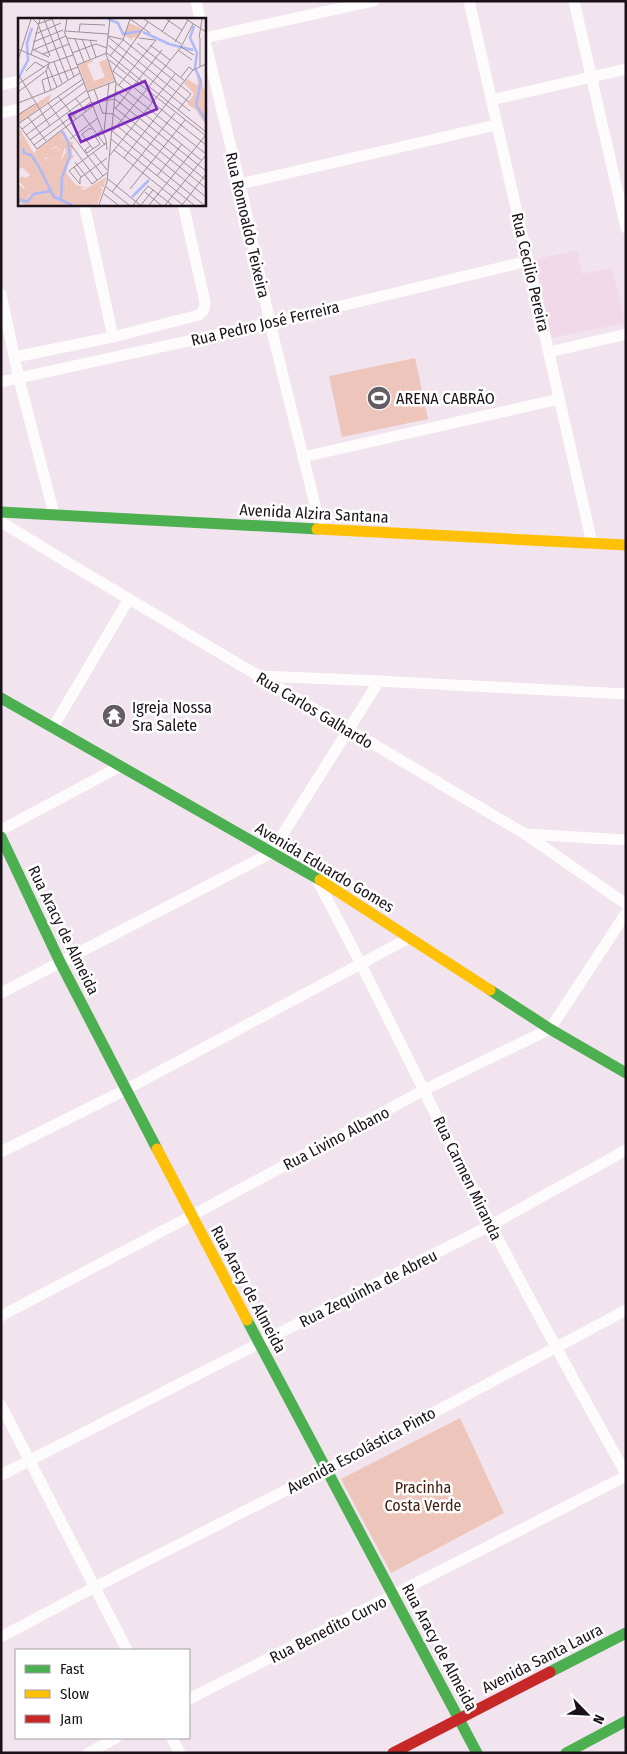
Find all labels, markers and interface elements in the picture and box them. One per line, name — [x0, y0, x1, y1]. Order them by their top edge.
inset map — [18, 18, 205, 205]
street label: Rua Romoaldo Teixeira — [222, 150, 274, 300]
street label: Rua Cecilio Pereira — [508, 211, 553, 334]
street label: Rua Pedro José Ferreira — [189, 297, 341, 350]
sports icon: ARENA CABRÃO — [366, 385, 392, 411]
place label: ARENA CABRÃO — [396, 389, 495, 408]
street label: Avenida Alzira Santana — [239, 500, 389, 527]
street label: Rua Carlos Galhardo — [253, 668, 377, 753]
place label: Igreja Nossa Sra Salete — [132, 698, 212, 735]
temple icon: Igreja Nossa Sra Salete — [101, 703, 127, 729]
street label: Avenida Eduardo Gomes — [252, 818, 398, 916]
street label: Rua Aracy de Almeida — [24, 863, 103, 998]
street label: Rua Livino Albano — [280, 1103, 392, 1174]
street label: Rua Carmen Miranda — [429, 1113, 506, 1243]
street label: Rua Aracy de Almeida — [207, 1222, 290, 1356]
street label: Rua Zequinha de Abreu — [296, 1246, 440, 1331]
street label: Avenida Escolástica Pinto — [284, 1403, 439, 1498]
park label: Pracinha Costa Verde — [384, 1478, 462, 1515]
street label: Rua Aracy de Almeida — [398, 1580, 481, 1714]
street label: Rua Benedito Curvo — [267, 1592, 390, 1667]
street label: Avenida Santa Laura — [479, 1620, 606, 1697]
legend — [15, 1649, 190, 1739]
text: Fast — [60, 1660, 84, 1678]
text: Slow — [60, 1685, 89, 1703]
north arrow — [562, 1689, 612, 1739]
text: Jam — [60, 1710, 83, 1728]
text: N — [589, 1712, 608, 1726]

